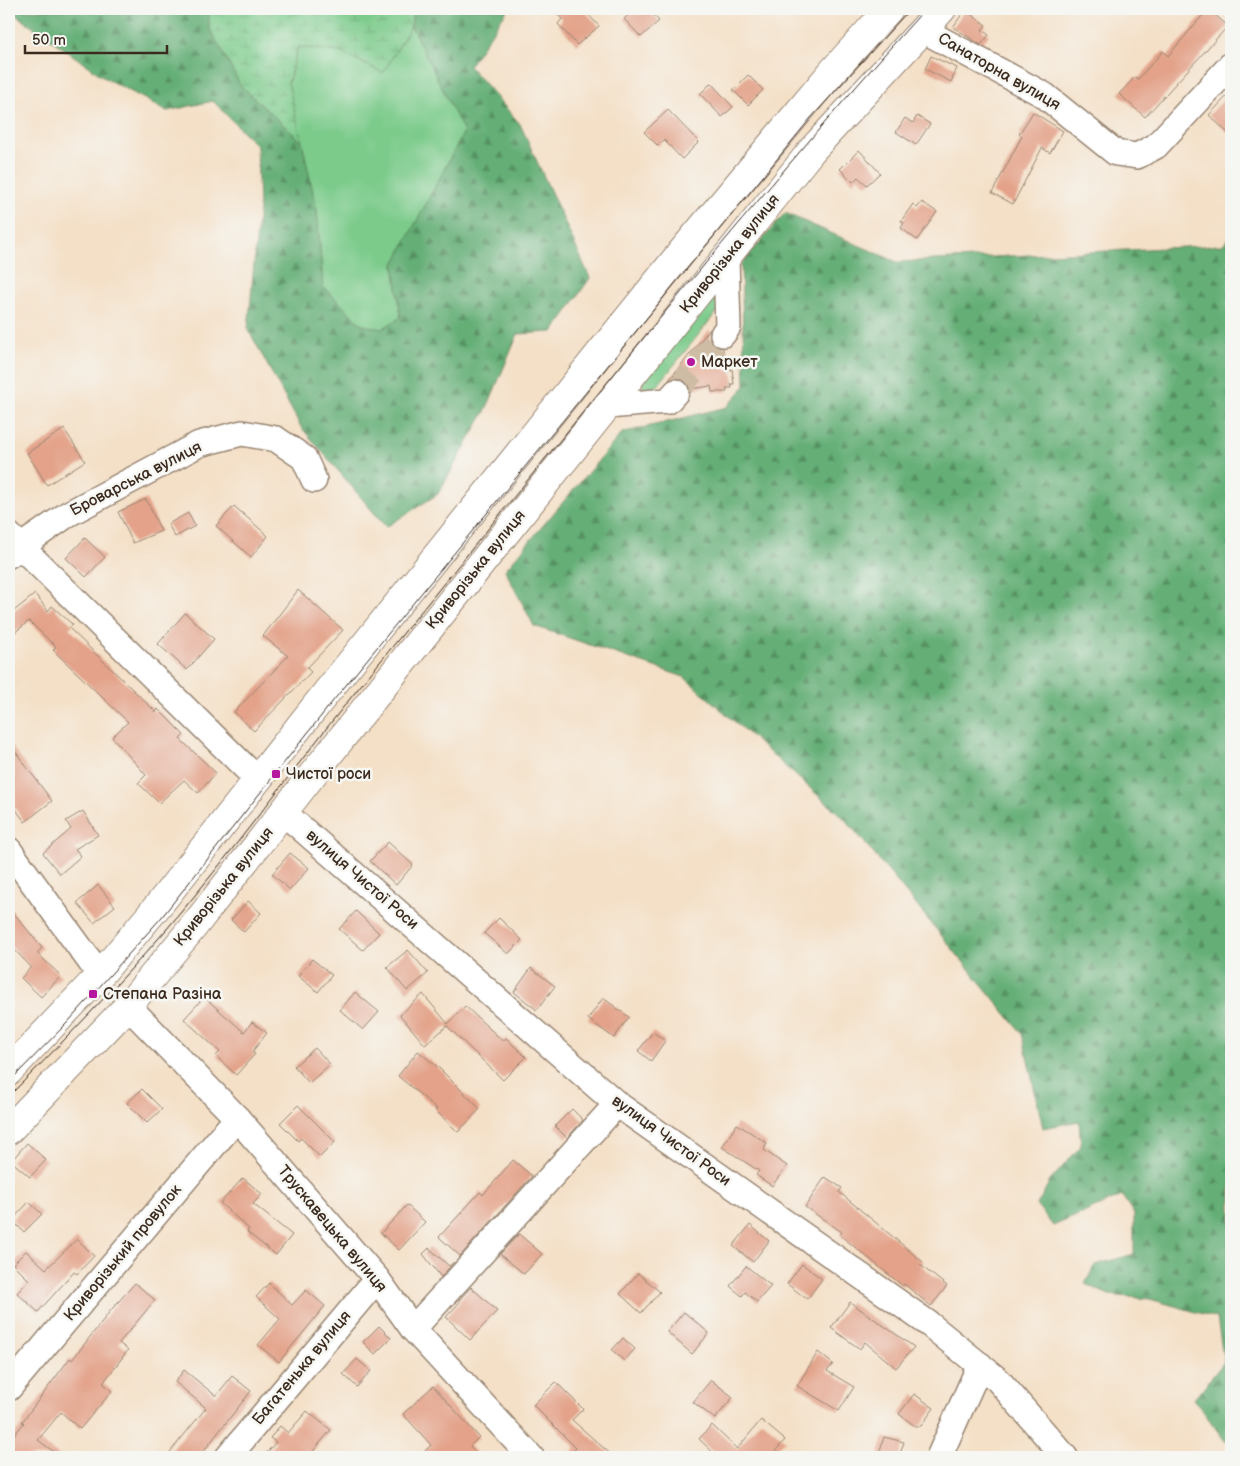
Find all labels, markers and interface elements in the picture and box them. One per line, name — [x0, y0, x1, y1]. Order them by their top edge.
scale bar — [25, 22, 168, 54]
street label: Санаторна вулиця — [934, 29, 1064, 115]
text: 50 m — [32, 31, 66, 50]
street label: Криворізька вулиця — [676, 191, 784, 317]
place label: Маркет — [701, 353, 758, 372]
marker: Маркет — [685, 356, 697, 368]
street label: Броварська вулиця — [67, 438, 205, 520]
street label: Криворізька вулиця — [422, 507, 530, 633]
place label: Чистої роси — [286, 765, 371, 784]
marker: Чистої роси — [270, 768, 282, 780]
street label: Криворізька вулиця — [170, 824, 278, 950]
street label: вулиця Чистої Роси — [302, 826, 422, 934]
place label: Степана Разіна — [103, 985, 222, 1004]
marker: Степана Разіна — [87, 988, 99, 1000]
street label: вулиця Чистої Роси — [608, 1091, 734, 1191]
street label: Трускавецька вулиця — [273, 1162, 391, 1296]
street label: Криворізький провулок — [60, 1180, 186, 1325]
street label: Багатенька вулиця — [249, 1307, 355, 1429]

